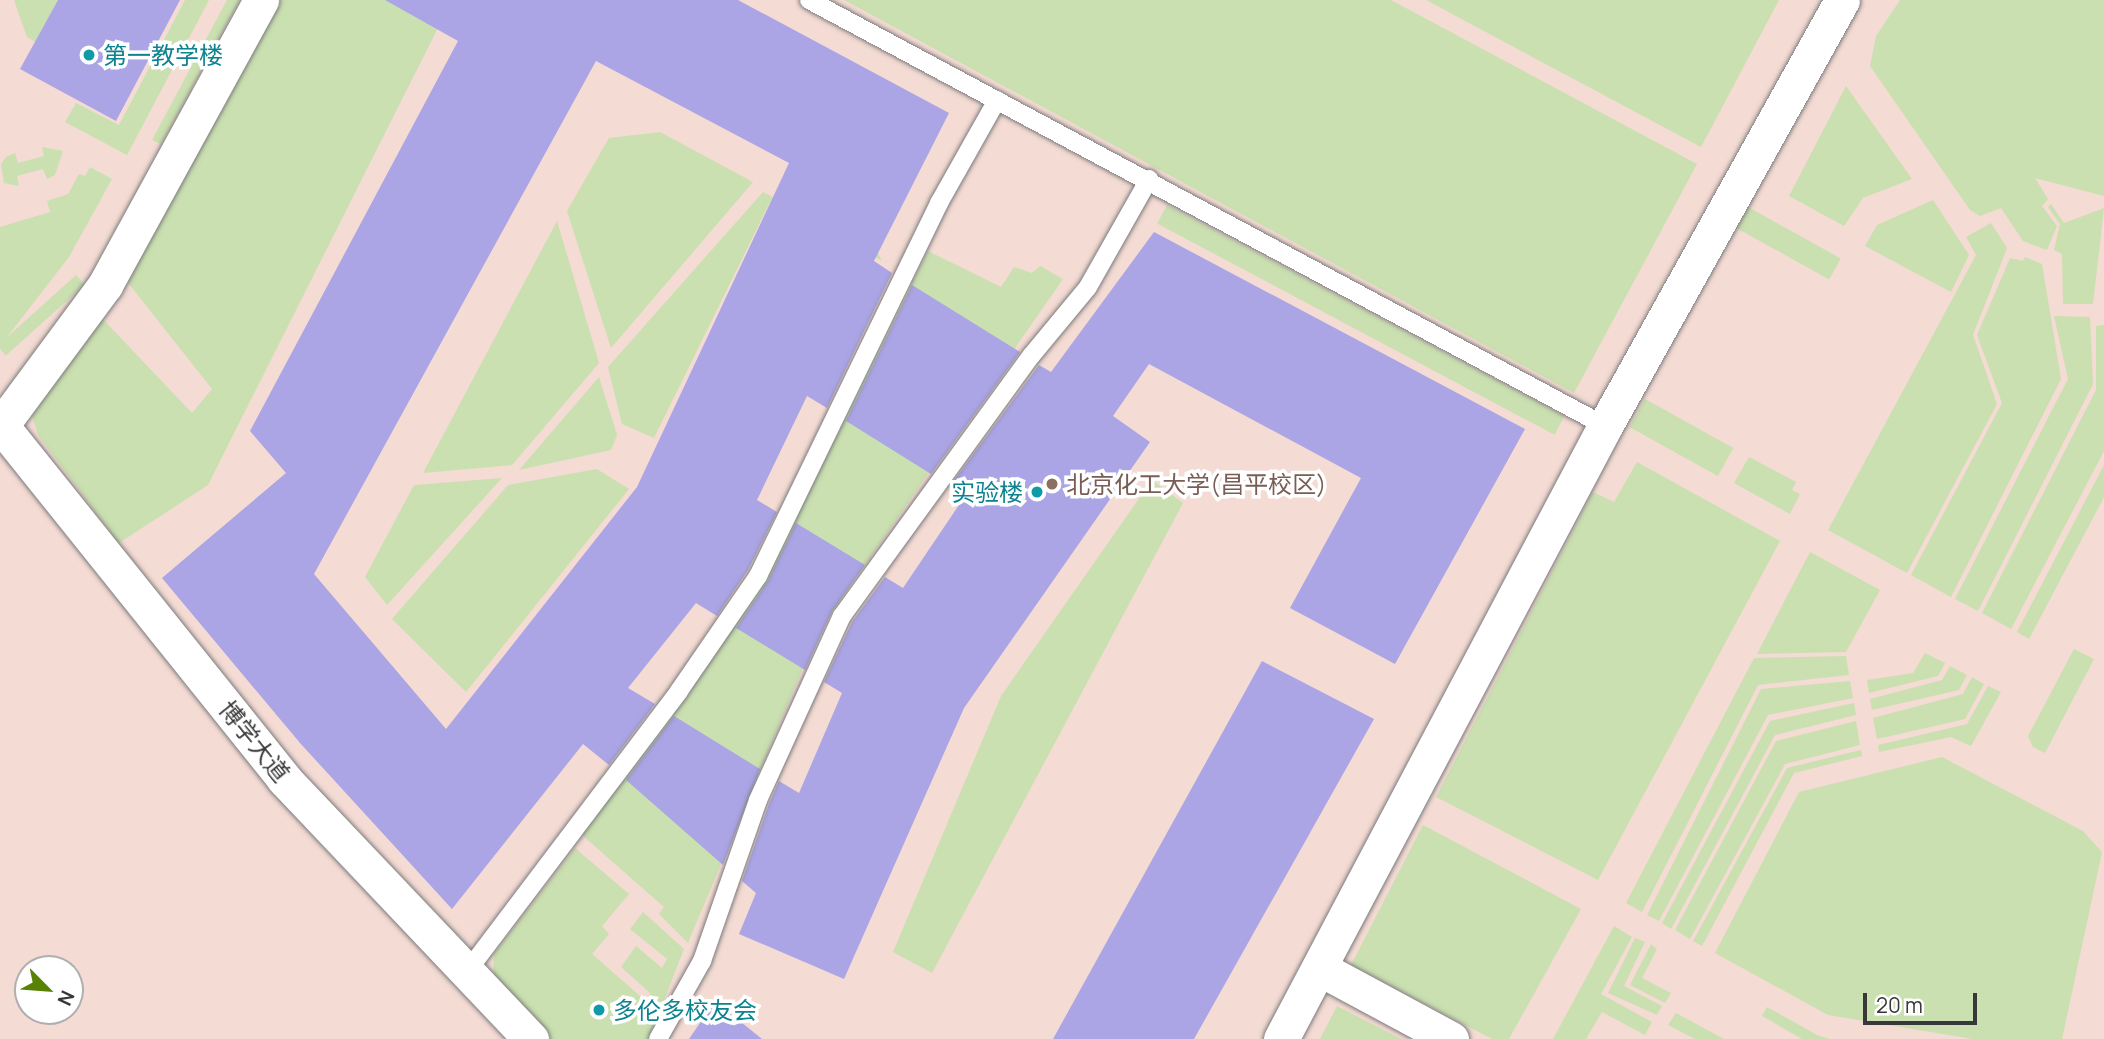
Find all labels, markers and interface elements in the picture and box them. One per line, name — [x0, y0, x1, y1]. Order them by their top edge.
place label: 第一教学楼 — [103, 41, 223, 69]
marker: 第一教学楼 — [81, 47, 97, 63]
place label: 北京化工大学(昌平校区) — [1066, 470, 1326, 498]
marker: 北京化工大学(昌平校区) — [1044, 476, 1060, 492]
place label: 实验楼 — [951, 478, 1023, 506]
marker: 实验楼 — [1029, 484, 1045, 500]
street label: 博学大道 — [214, 695, 296, 787]
north arrow — [14, 955, 84, 1025]
scale bar — [1866, 979, 1980, 1023]
text: N — [52, 986, 81, 1010]
text: 20 m — [1876, 991, 1923, 1019]
place label: 多伦多校友会 — [613, 996, 757, 1024]
marker: 多伦多校友会 — [591, 1002, 607, 1018]

